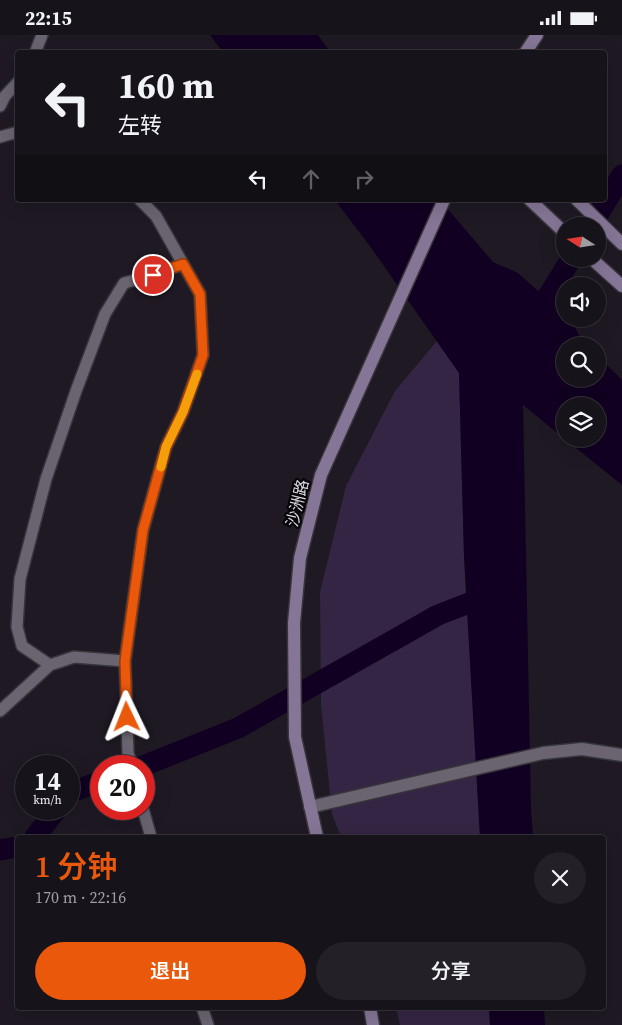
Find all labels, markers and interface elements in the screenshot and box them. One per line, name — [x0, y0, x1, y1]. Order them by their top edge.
text: 22:15 — [25, 5, 72, 31]
text: 160 m — [118, 62, 214, 110]
icon: left — [35, 70, 100, 135]
text: 左转 — [118, 110, 162, 140]
icon: left — [244, 165, 272, 193]
icon: ahead — [297, 165, 325, 193]
icon: right — [350, 165, 378, 193]
north arrow — [556, 217, 606, 267]
map controls — [556, 217, 606, 447]
pin — [132, 254, 174, 296]
icon: arrive — [139, 261, 167, 289]
button: sound — [556, 277, 606, 327]
button: search — [556, 337, 606, 387]
button: layers — [556, 397, 606, 447]
street label: 沙洲路 — [281, 477, 313, 529]
position arrow — [100, 690, 152, 742]
speed limit sign: 20 — [90, 755, 155, 820]
text: 14 — [34, 764, 61, 798]
text: km/h — [33, 792, 62, 808]
text: 1 分钟 — [35, 846, 117, 887]
button: close — [534, 852, 586, 904]
text: 170 m · 22:16 — [35, 886, 126, 908]
button: 退出 — [35, 942, 306, 1000]
button: 分享 — [316, 942, 586, 1000]

